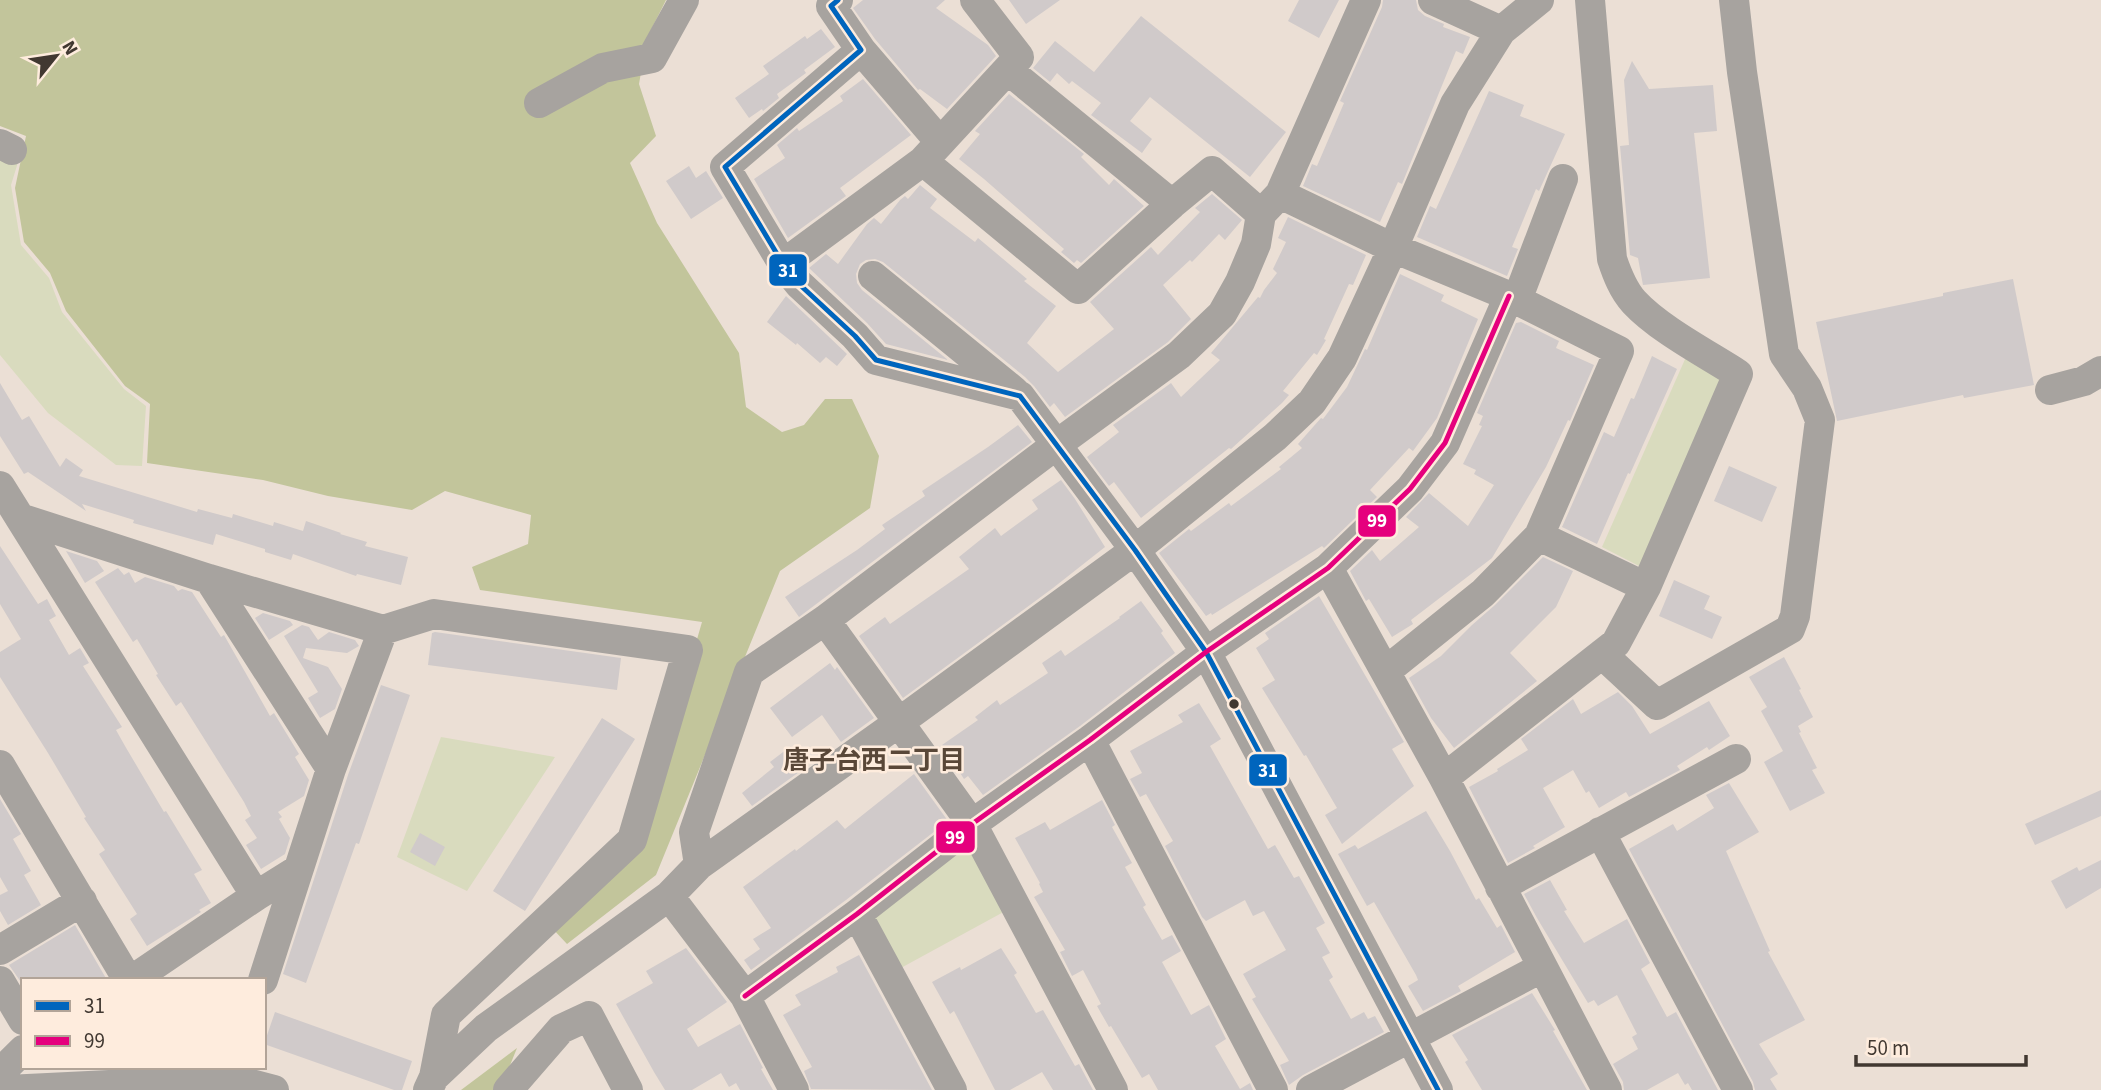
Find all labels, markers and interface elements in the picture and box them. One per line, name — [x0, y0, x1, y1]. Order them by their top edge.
north arrow — [21, 21, 91, 91]
text: N — [55, 36, 84, 60]
line badge: 31 — [768, 253, 808, 287]
text: 31 — [778, 258, 798, 285]
line badge: 99 — [1357, 504, 1397, 538]
text: 99 — [1367, 508, 1387, 535]
unlabelled marker — [1227, 697, 1241, 711]
district label: 唐子台西二丁目 — [783, 742, 965, 779]
line badge: 31 — [1248, 753, 1288, 787]
text: 31 — [1258, 758, 1278, 785]
line badge: 99 — [935, 820, 976, 854]
text: 99 — [945, 825, 965, 852]
legend — [21, 978, 266, 1069]
text: 31 — [84, 991, 105, 1021]
scale bar — [1856, 1024, 2026, 1068]
text: 99 — [84, 1026, 105, 1056]
text: 50 m — [1867, 1033, 1909, 1063]

